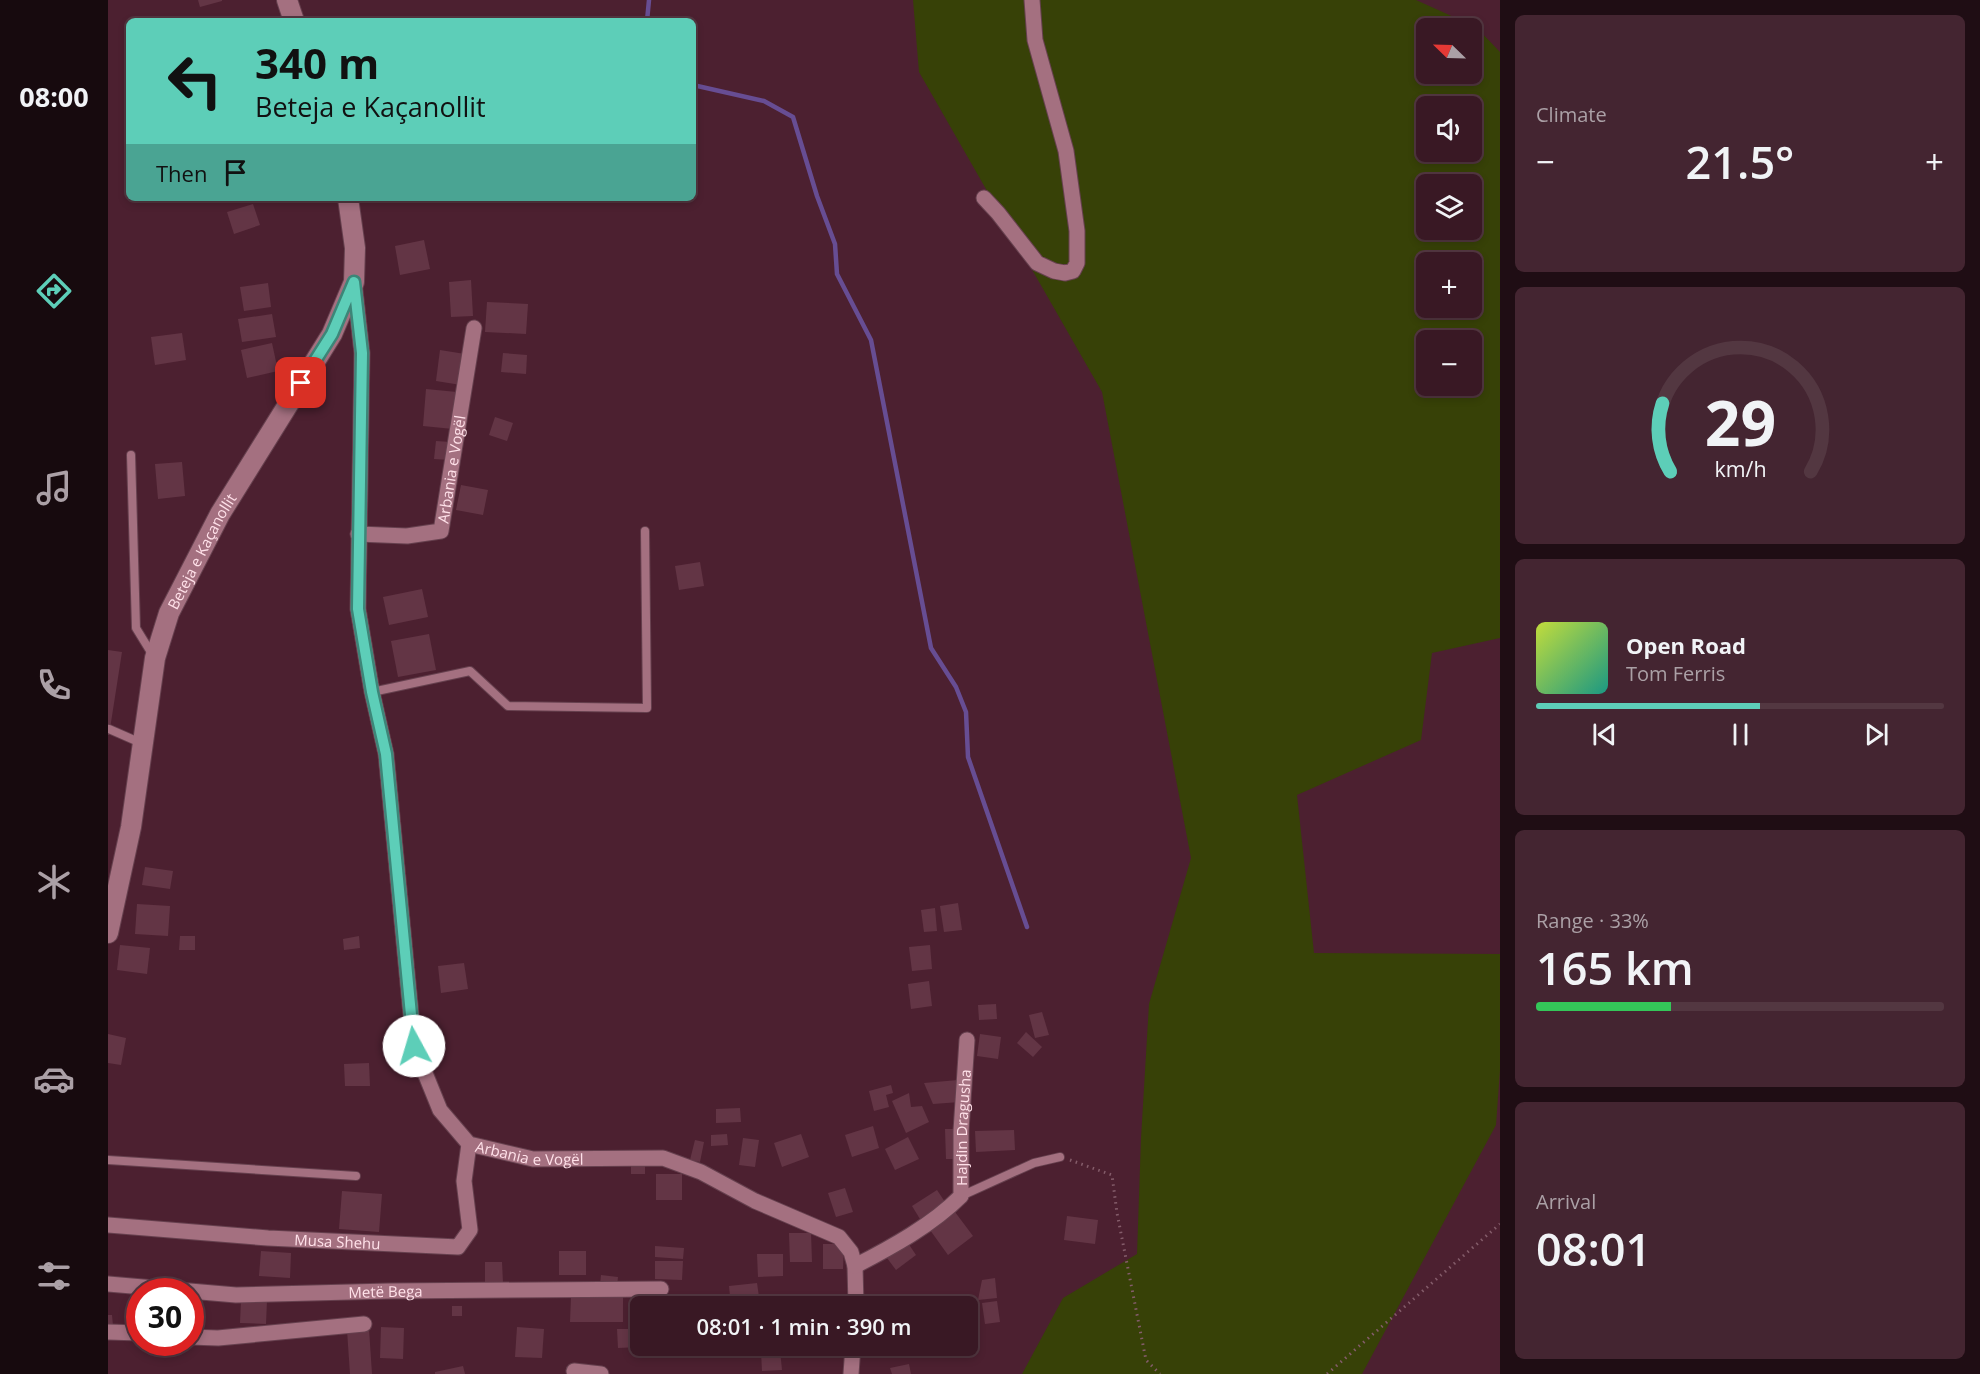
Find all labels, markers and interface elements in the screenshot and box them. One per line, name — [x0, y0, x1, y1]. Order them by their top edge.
north arrow — [1416, 18, 1482, 84]
map controls — [1416, 18, 1482, 396]
text: 340 m — [255, 34, 379, 91]
icon: left — [156, 42, 234, 120]
text: 08:00 — [19, 78, 89, 115]
text: Beteja e Kaçanollit — [255, 88, 486, 125]
button: sound — [1416, 96, 1482, 162]
text: Climate — [1536, 101, 1607, 128]
text: 21.5° — [1686, 131, 1794, 192]
text: − — [1536, 139, 1555, 184]
text: + — [1925, 139, 1944, 184]
icon: arrive — [219, 156, 252, 189]
text: Then — [156, 158, 207, 188]
button: layers — [1416, 174, 1482, 240]
button: + — [1416, 252, 1482, 318]
icon: directions — [33, 270, 75, 312]
button: − — [1416, 330, 1482, 396]
pin — [275, 357, 326, 408]
icon: arrive — [284, 366, 317, 399]
text: 29 — [1704, 379, 1776, 464]
street label: Arbania e Vogël — [432, 414, 470, 525]
text: km/h — [1714, 455, 1766, 484]
icon: music — [33, 467, 75, 509]
street label: Beteja e Kaçanollit — [163, 490, 240, 613]
text: Open Road — [1626, 630, 1746, 660]
text: Tom Ferris — [1626, 660, 1725, 687]
icon: phone — [33, 664, 75, 706]
icon: previous — [1588, 718, 1621, 751]
icon: pause — [1724, 718, 1757, 751]
icon: next — [1860, 718, 1893, 751]
icon: climate — [33, 861, 75, 903]
text: Range · 33% — [1536, 907, 1649, 934]
text: 165 km — [1536, 937, 1694, 998]
position arrow — [382, 1014, 446, 1078]
icon: car — [33, 1058, 75, 1100]
street label: Hajdin Dragusha — [951, 1069, 975, 1186]
street label: Arbania e Vogël — [474, 1136, 584, 1169]
text: Arrival — [1536, 1188, 1596, 1215]
text: 08:01 — [1536, 1218, 1651, 1279]
street label: Musa Shehu — [294, 1229, 381, 1253]
icon: filters — [33, 1255, 75, 1297]
speed limit sign: 30 — [126, 1278, 204, 1356]
street label: Metë Bega — [348, 1281, 423, 1302]
text: 08:01 · 1 min · 390 m — [696, 1311, 912, 1341]

